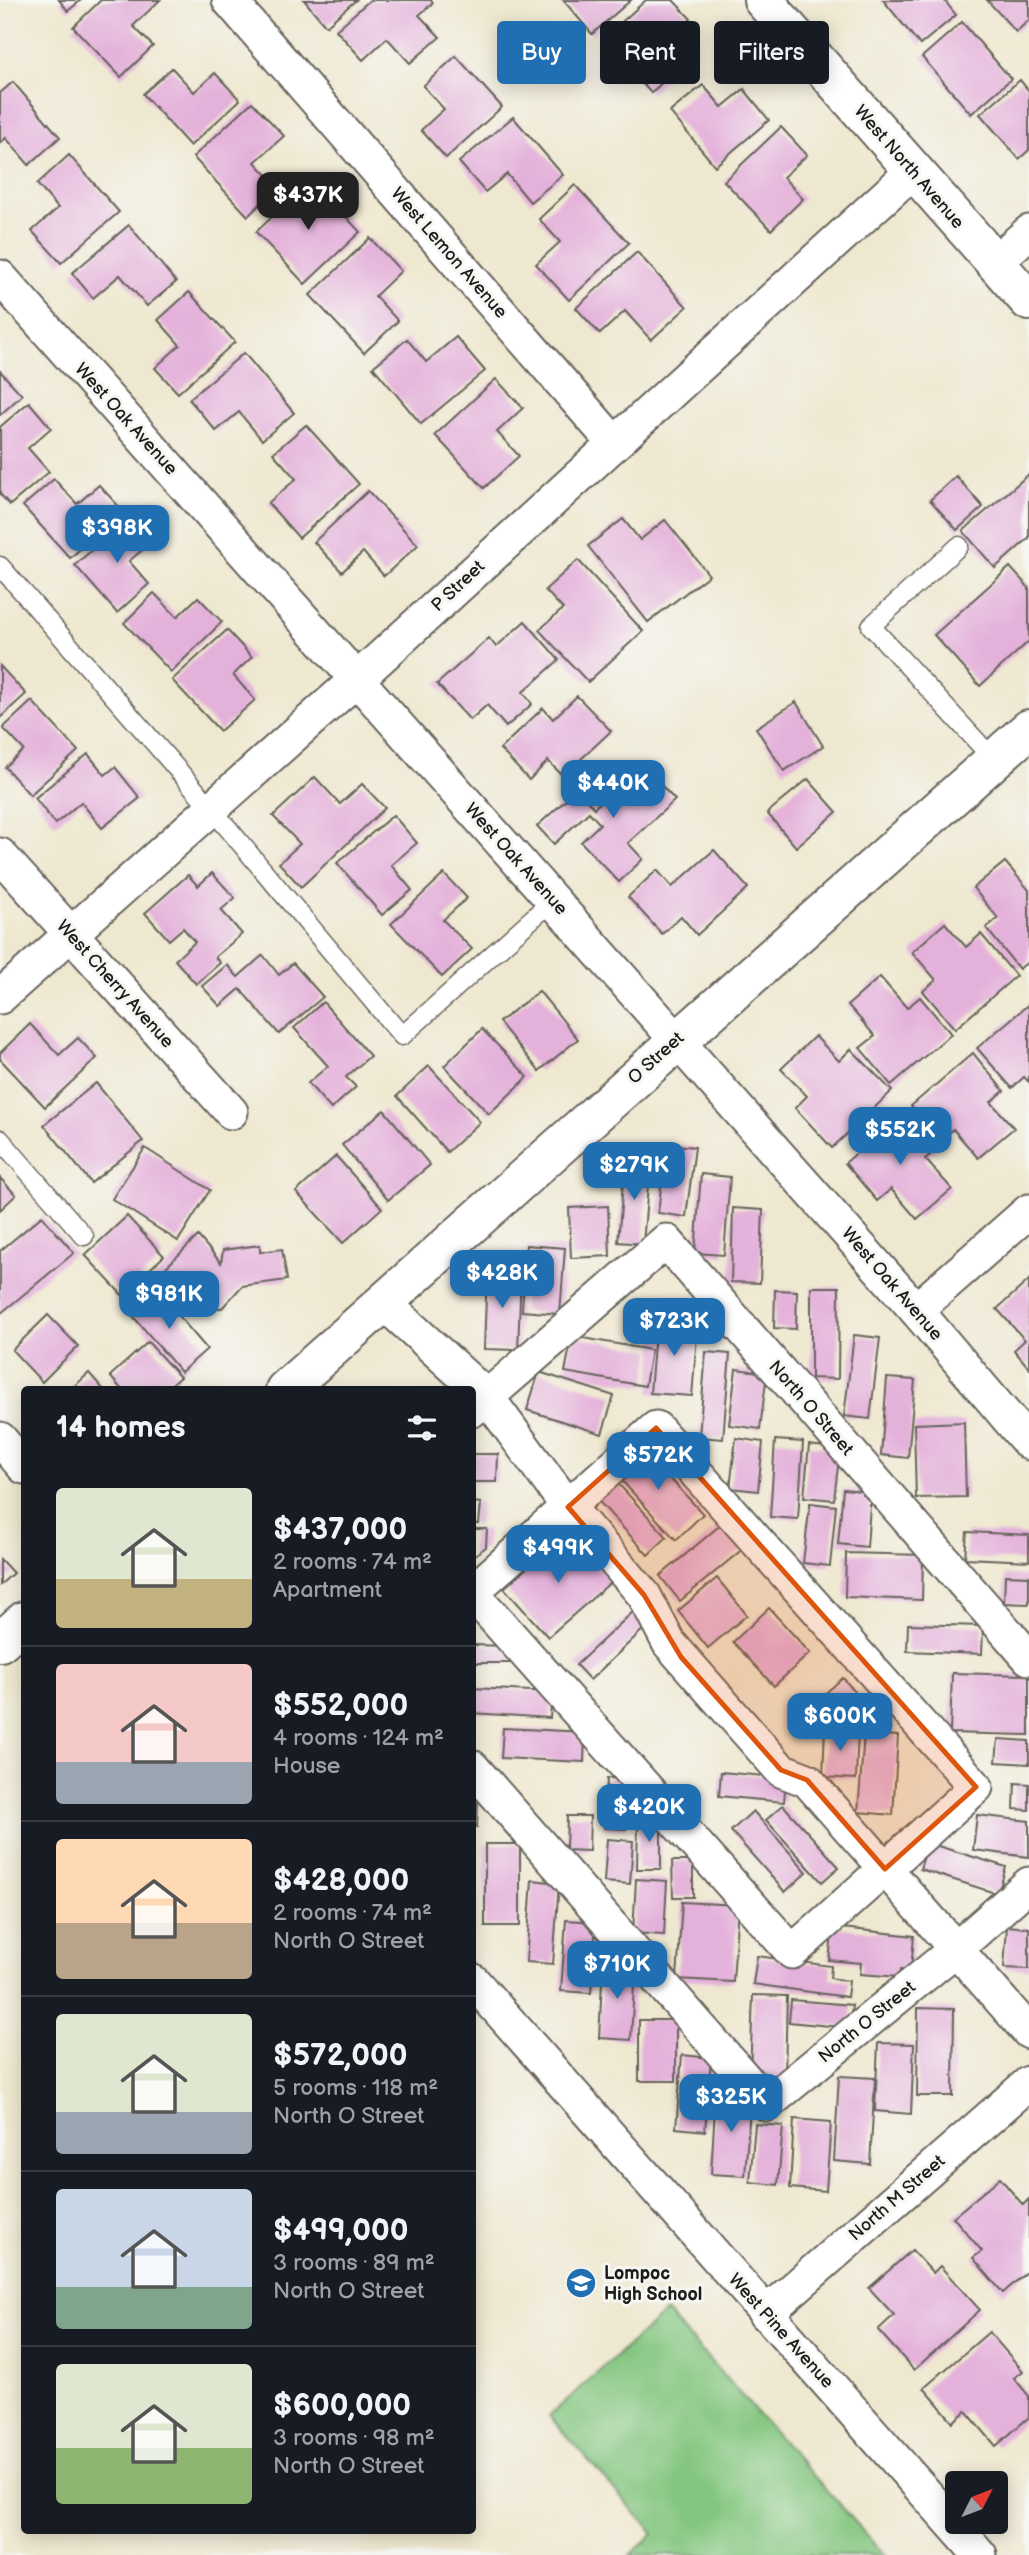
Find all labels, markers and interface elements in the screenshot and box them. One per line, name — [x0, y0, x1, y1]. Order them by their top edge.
chip: Buy — [497, 21, 586, 84]
chip: Rent — [600, 21, 700, 84]
chip: Filters — [714, 21, 829, 84]
street label: West North Avenue — [850, 101, 968, 233]
pin: $437K — [259, 173, 357, 232]
text: $437K — [273, 181, 343, 209]
street label: West Lemon Avenue — [386, 183, 512, 323]
street label: West Oak Avenue — [70, 359, 182, 479]
pin: $398K — [68, 505, 166, 565]
text: $398K — [81, 514, 153, 542]
street label: P Street — [427, 556, 489, 616]
pin: $440K — [564, 760, 662, 820]
text: $440K — [577, 769, 649, 797]
street label: West Oak Avenue — [460, 799, 572, 919]
street label: West Cherry Avenue — [52, 916, 178, 1053]
street label: O Street — [624, 1027, 689, 1088]
pin: $552K — [851, 1108, 949, 1167]
text: $552K — [864, 1116, 936, 1144]
pin: $279K — [585, 1142, 683, 1202]
text: $279K — [599, 1151, 669, 1179]
street label: West Oak Avenue — [837, 1223, 947, 1345]
pin: $428K — [453, 1250, 551, 1310]
text: $428K — [466, 1259, 538, 1287]
pin: $981K — [120, 1272, 218, 1331]
text: $981K — [135, 1280, 203, 1308]
pin: $723K — [625, 1298, 723, 1358]
text: $723K — [639, 1307, 709, 1335]
street label: North O Street — [764, 1356, 858, 1460]
icon: filters — [403, 1409, 441, 1447]
text: 14 homes — [56, 1410, 185, 1446]
pin: $572K — [609, 1432, 707, 1492]
text: $572K — [623, 1441, 693, 1469]
text: $437,000 — [273, 1512, 407, 1548]
icon: home — [112, 1516, 196, 1600]
pin: $499K — [509, 1526, 607, 1585]
text: $499K — [522, 1534, 594, 1562]
text: 2 rooms · 74 m² — [273, 1548, 432, 1576]
text: Apartment — [273, 1576, 382, 1604]
text: $552,000 — [273, 1688, 408, 1724]
icon: home — [112, 1692, 196, 1776]
pin: $600K — [791, 1694, 889, 1753]
text: $600K — [803, 1702, 877, 1730]
text: 4 rooms · 124 m² — [273, 1724, 444, 1752]
text: House — [273, 1752, 340, 1780]
pin: $420K — [600, 1784, 698, 1844]
text: $420K — [613, 1793, 685, 1821]
text: $428,000 — [273, 1863, 409, 1899]
icon: home — [112, 1867, 196, 1951]
text: 2 rooms · 74 m² — [273, 1899, 432, 1927]
text: North O Street — [273, 1927, 424, 1955]
pin: $710K — [568, 1941, 666, 2001]
text: $710K — [583, 1950, 651, 1978]
street label: North O Street — [814, 1976, 920, 2067]
text: $572,000 — [273, 2038, 407, 2074]
icon: home — [112, 2042, 196, 2126]
text: 5 rooms · 118 m² — [273, 2074, 438, 2102]
pin: $325K — [682, 2074, 780, 2134]
text: $325K — [695, 2083, 767, 2111]
text: North O Street — [273, 2102, 424, 2130]
street label: North M Street — [845, 2150, 950, 2245]
text: $499,000 — [273, 2213, 408, 2249]
icon: home — [112, 2217, 196, 2301]
text: 3 rooms · 89 m² — [273, 2249, 435, 2277]
place label: Lompoc High School — [604, 2263, 702, 2305]
school or university icon: Lompoc High School — [564, 2266, 598, 2300]
street label: West Pine Avenue — [724, 2269, 838, 2393]
text: North O Street — [273, 2277, 424, 2305]
text: $600,000 — [273, 2388, 411, 2424]
icon: home — [112, 2392, 196, 2476]
text: 3 rooms · 98 m² — [273, 2424, 435, 2452]
text: North O Street — [273, 2452, 424, 2480]
north arrow — [945, 2471, 1008, 2534]
map controls — [945, 2471, 1008, 2534]

